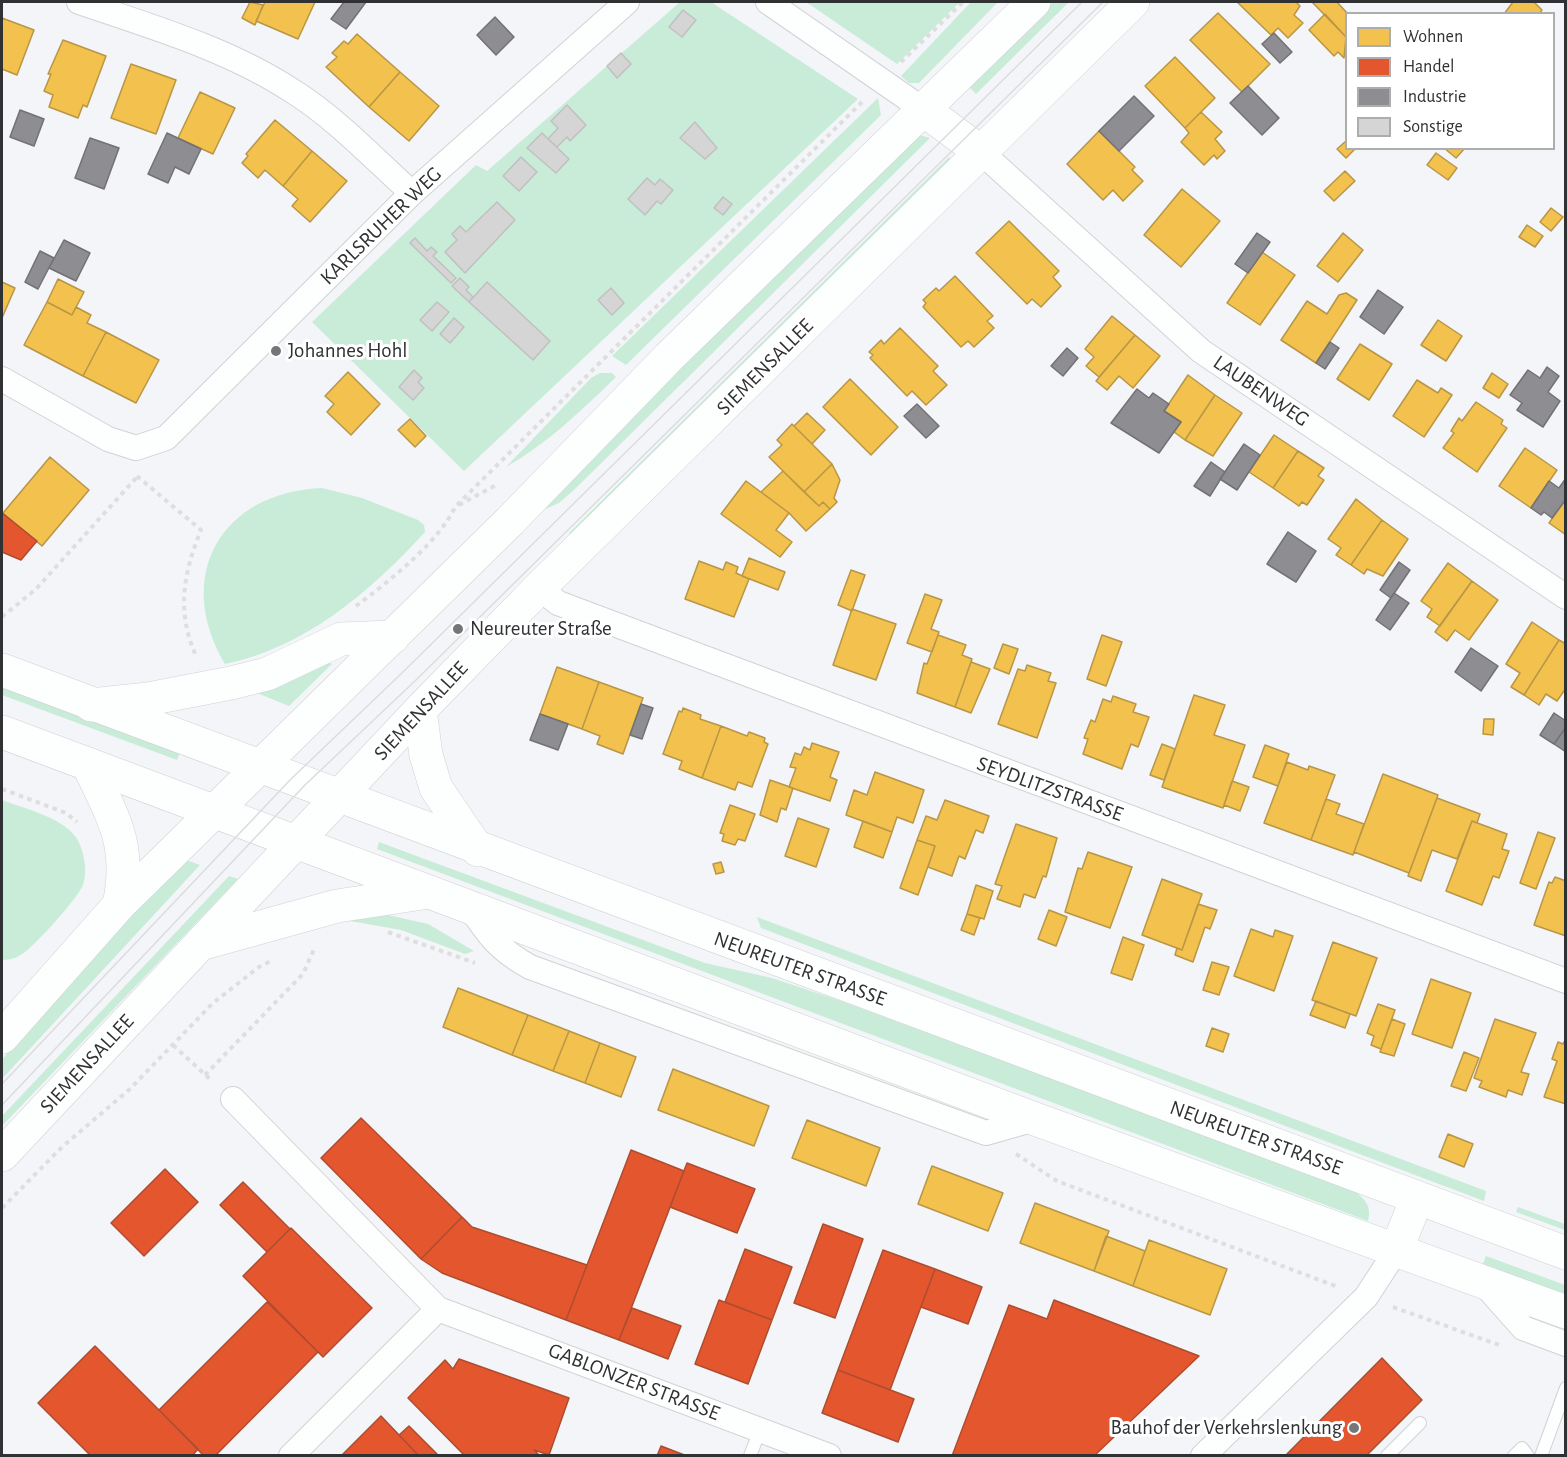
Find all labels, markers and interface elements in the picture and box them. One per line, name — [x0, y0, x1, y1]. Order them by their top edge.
legend — [1345, 12, 1555, 150]
text: Wohnen — [1403, 28, 1463, 46]
text: Handel — [1403, 58, 1454, 76]
text: Industrie — [1403, 88, 1466, 106]
text: Sonstige — [1403, 118, 1463, 136]
street label: KARLSRUHER WEG — [315, 162, 447, 290]
street label: SIEMENSALLEE — [711, 313, 819, 421]
place label: Johannes Hohl — [288, 338, 408, 364]
marker: Johannes Hohl — [269, 344, 283, 358]
street label: LAUBENWEG — [1208, 350, 1314, 432]
place label: Neureuter Straße — [470, 616, 612, 642]
marker: Neureuter Straße — [451, 622, 465, 636]
street label: SIEMENSALLEE — [369, 656, 473, 766]
street label: SEYDLITZSTRASSE — [973, 751, 1127, 827]
street label: NEUREUTER STRASSE — [710, 926, 890, 1012]
street label: SIEMENSALLEE — [35, 1009, 139, 1119]
street label: NEUREUTER STRASSE — [1166, 1095, 1346, 1181]
street label: GABLONZER STRASSE — [545, 1338, 723, 1426]
place label: Bauhof der Verkehrslenkung — [1110, 1415, 1342, 1441]
marker: Bauhof der Verkehrslenkung — [1347, 1421, 1361, 1435]

